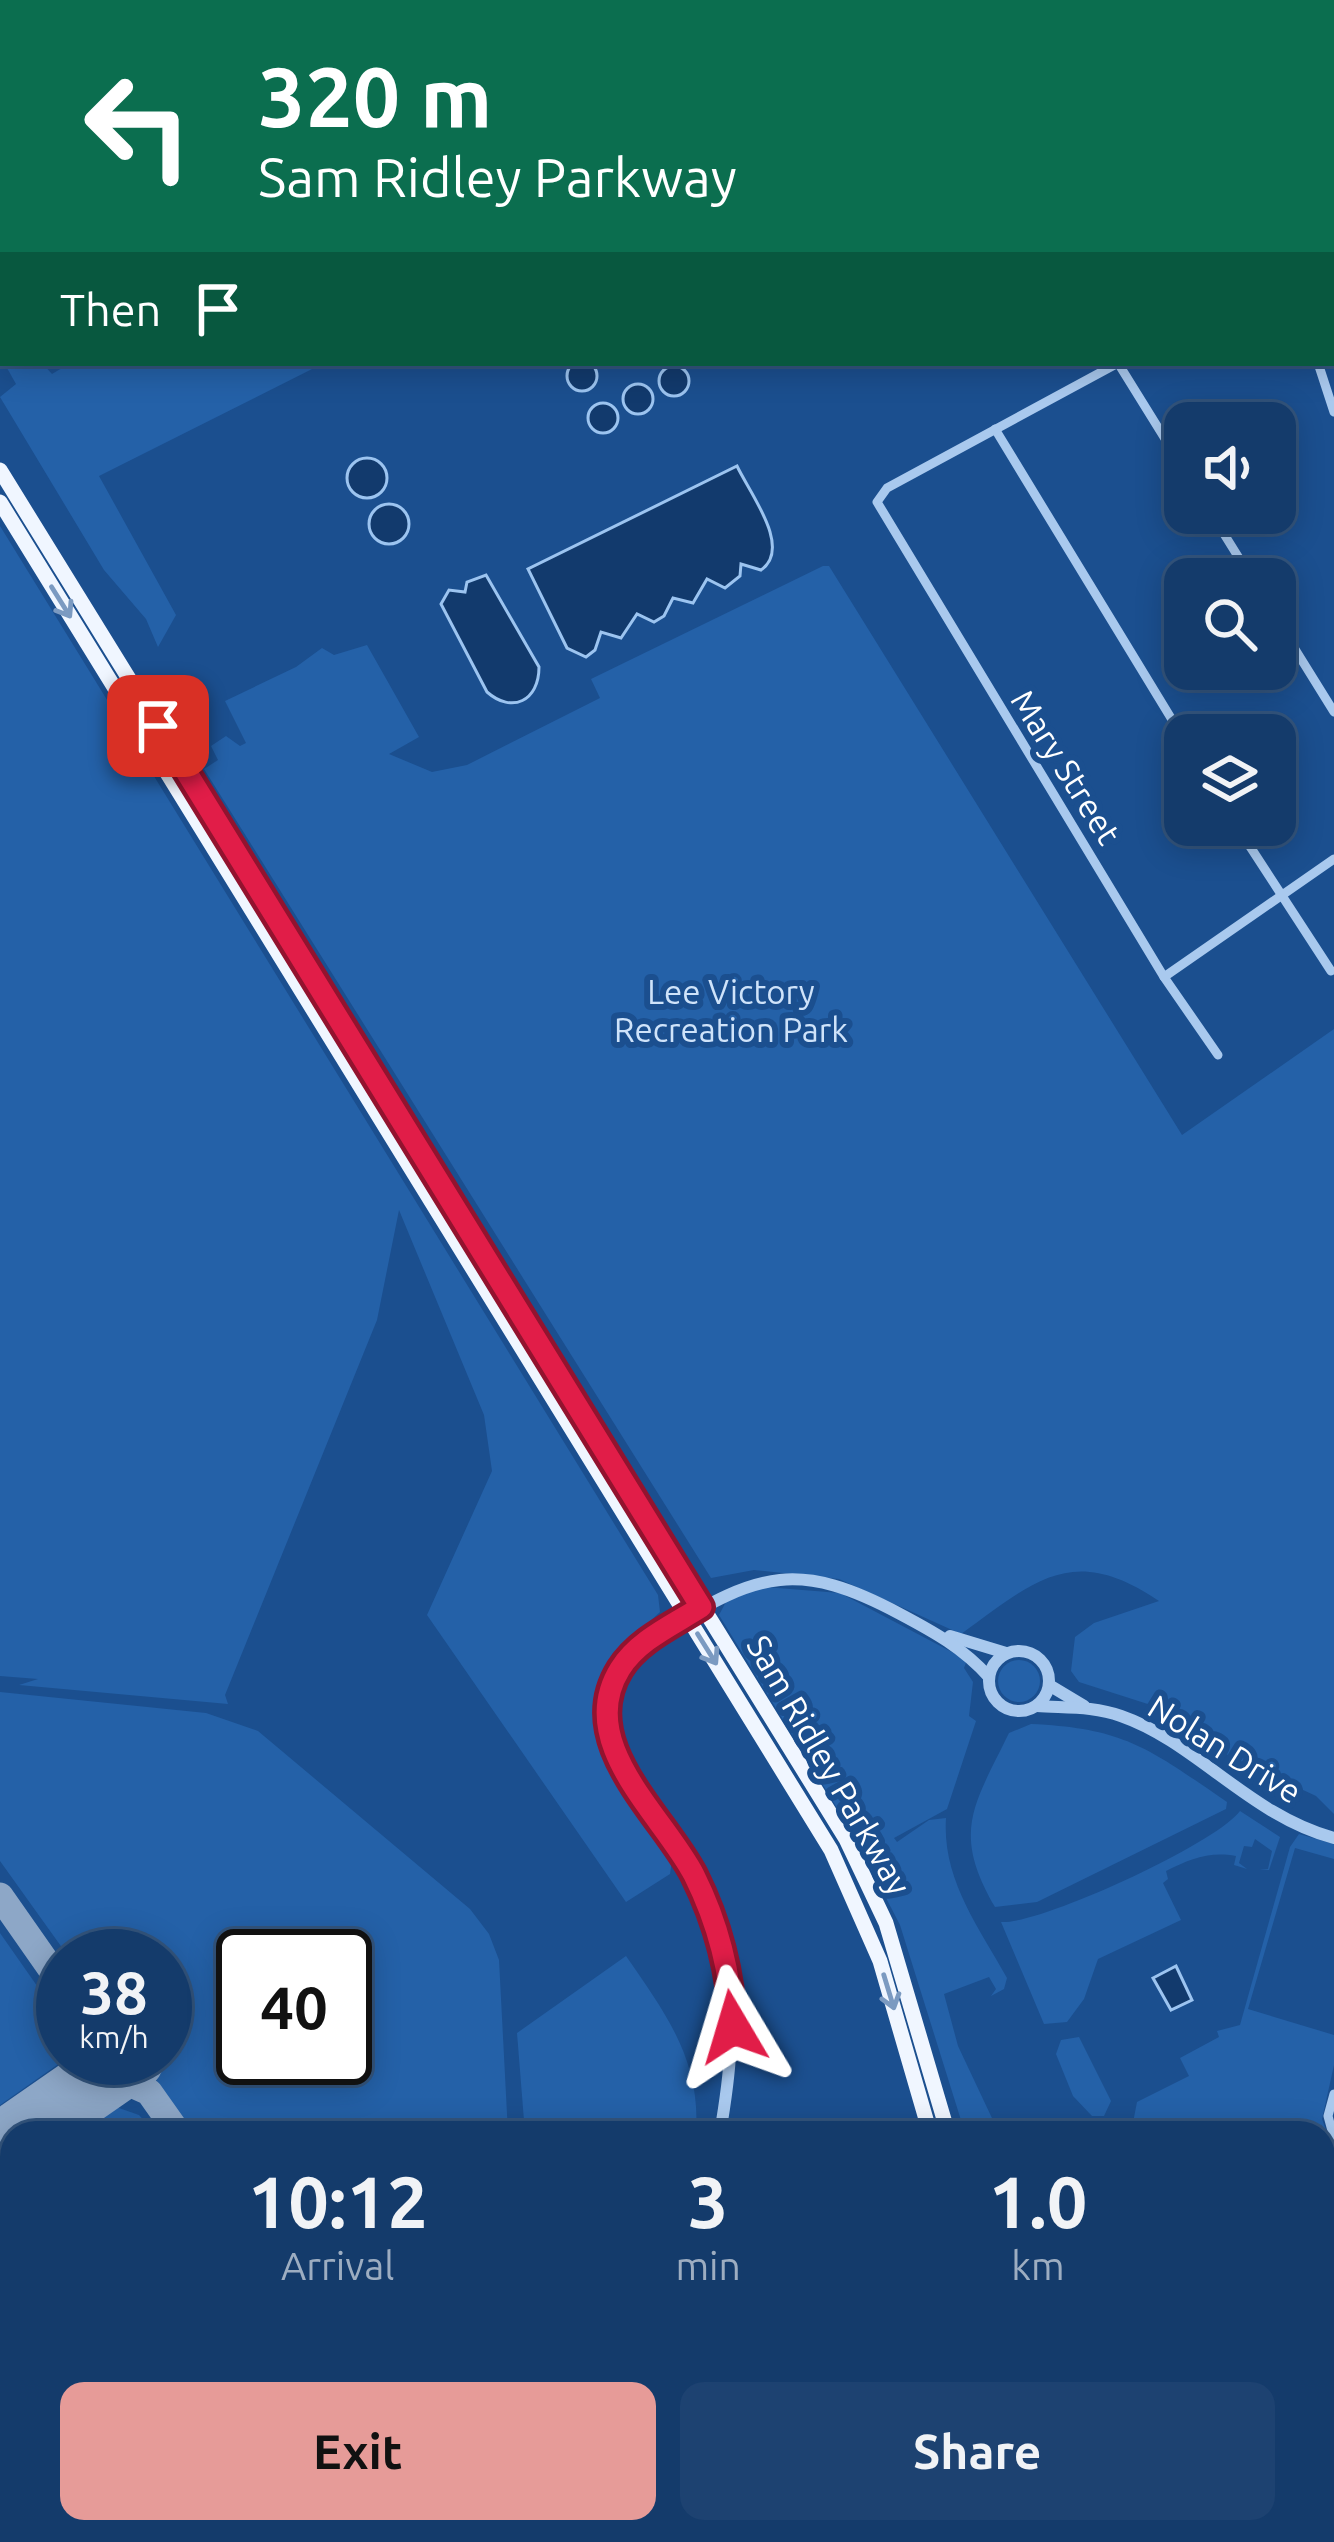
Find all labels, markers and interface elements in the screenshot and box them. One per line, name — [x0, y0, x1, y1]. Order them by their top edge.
icon: left — [60, 48, 216, 204]
text: 320 m — [258, 49, 492, 143]
text: Sam Ridley Parkway — [258, 147, 737, 207]
icon: arrive — [185, 276, 251, 342]
text: Then — [60, 284, 161, 335]
map controls — [1164, 402, 1296, 846]
button: sound — [1164, 402, 1296, 534]
button: search — [1164, 558, 1296, 690]
one-way arrow — [49, 584, 73, 618]
pin — [107, 675, 209, 777]
street label: Mary Street — [1005, 683, 1128, 851]
icon: arrive — [125, 693, 191, 759]
button: layers — [1164, 714, 1296, 846]
park label: Lee Victory Recreation Park — [614, 973, 848, 1048]
street label: Sam Ridley Parkway — [740, 1629, 919, 1901]
one-way arrow — [695, 1631, 719, 1665]
street label: Nolan Drive — [1142, 1687, 1308, 1810]
speed limit sign: 40 — [216, 1929, 372, 2085]
text: 38 — [80, 1958, 148, 2025]
position arrow — [670, 1964, 796, 2090]
one-way arrow — [879, 1972, 901, 2010]
text: km/h — [79, 2020, 149, 2054]
text: 10:12 — [248, 2161, 428, 2242]
text: 3 — [688, 2161, 728, 2242]
text: 1.0 — [988, 2161, 1087, 2242]
text: Arrival — [281, 2244, 394, 2287]
text: min — [675, 2244, 741, 2287]
text: km — [1011, 2244, 1065, 2287]
button: Exit — [60, 2382, 656, 2520]
button: Share — [680, 2382, 1275, 2520]

